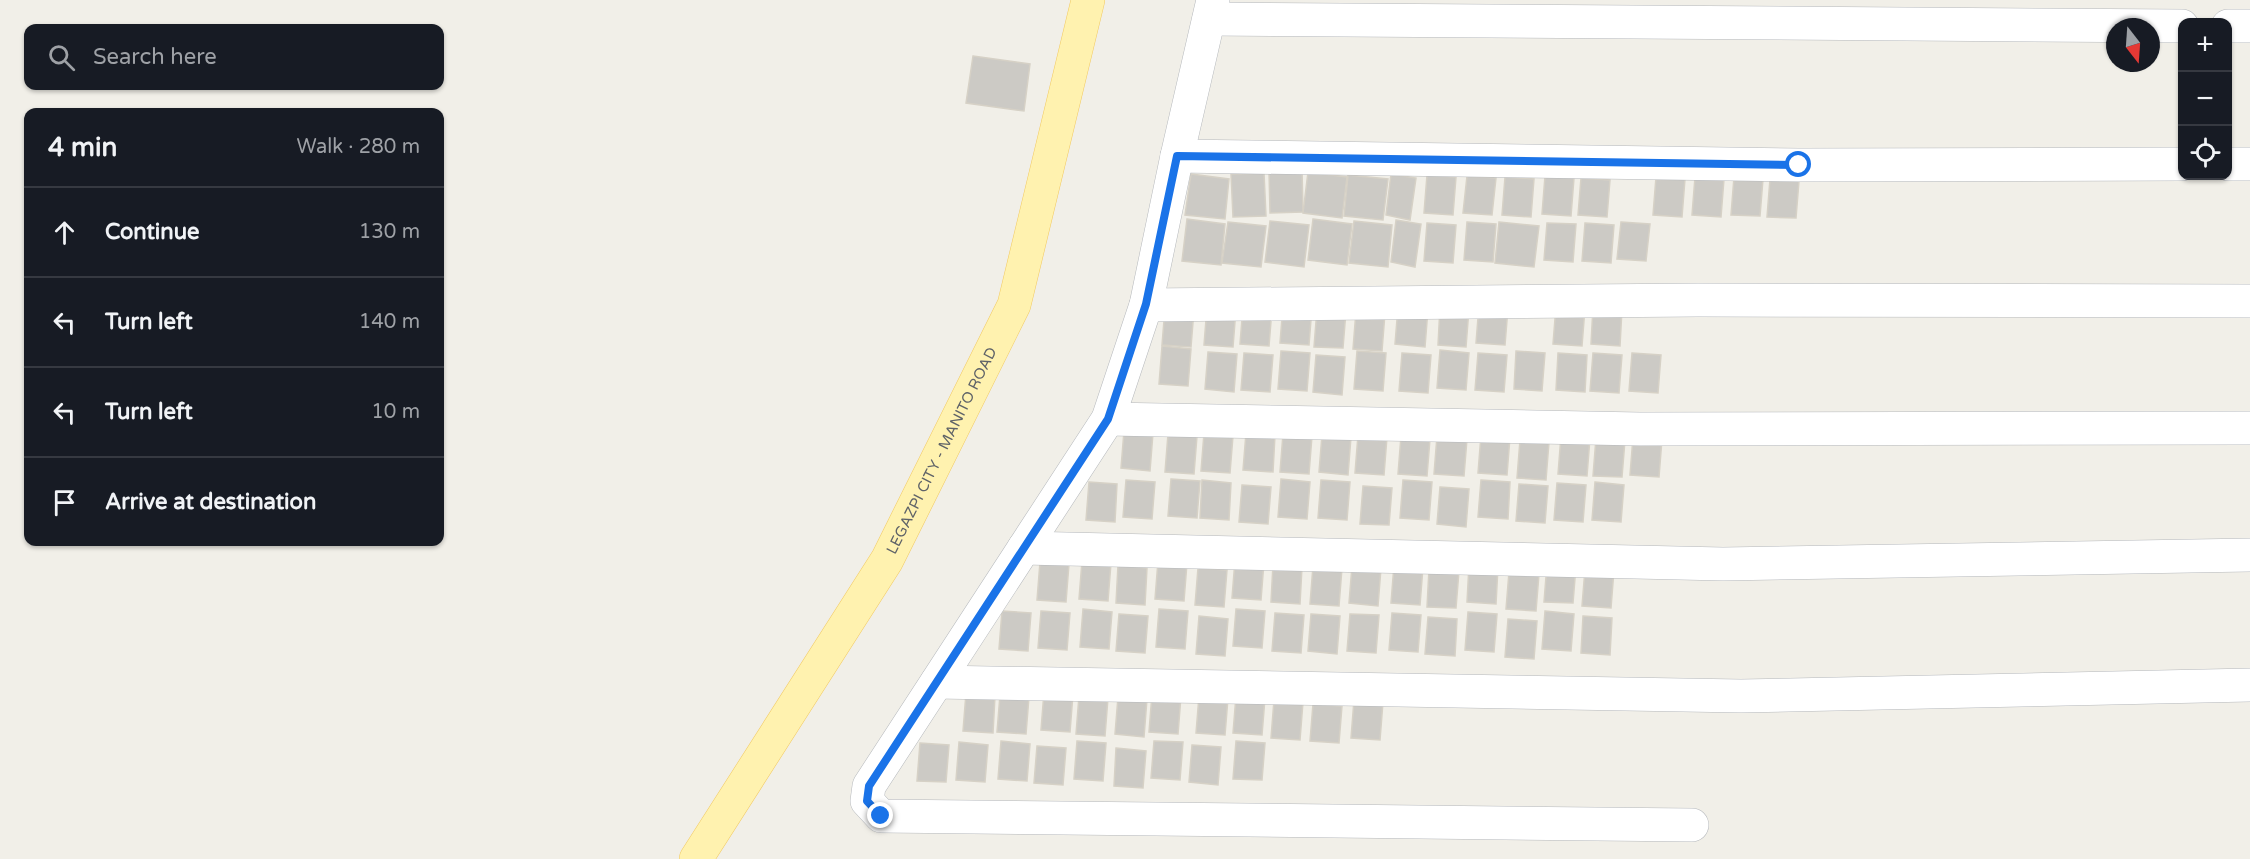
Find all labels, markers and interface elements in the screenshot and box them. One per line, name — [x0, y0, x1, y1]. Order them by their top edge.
north arrow — [2106, 18, 2160, 72]
map controls — [2178, 18, 2232, 180]
button: + — [2178, 18, 2232, 72]
search box — [24, 24, 444, 90]
icon: search — [45, 41, 78, 74]
text: Search here — [93, 44, 217, 70]
button: − — [2178, 72, 2232, 126]
button: locate — [2178, 126, 2232, 180]
text: 4 min — [48, 132, 117, 163]
text: Walk · 280 m — [297, 135, 420, 159]
route start — [1785, 151, 1811, 177]
icon: ahead — [48, 216, 81, 249]
text: Continue — [105, 219, 200, 245]
text: 130 m — [359, 220, 420, 244]
icon: left — [48, 306, 81, 339]
text: Turn left — [105, 309, 193, 335]
text: 140 m — [359, 310, 420, 334]
street label: LEGAZPI CITY - MANITO ROAD — [882, 344, 1000, 557]
icon: left — [48, 396, 81, 429]
text: Turn left — [105, 399, 193, 425]
text: 10 m — [371, 400, 420, 424]
icon: arrive — [48, 486, 81, 519]
text: Arrive at destination — [105, 489, 316, 515]
route end — [867, 802, 893, 828]

